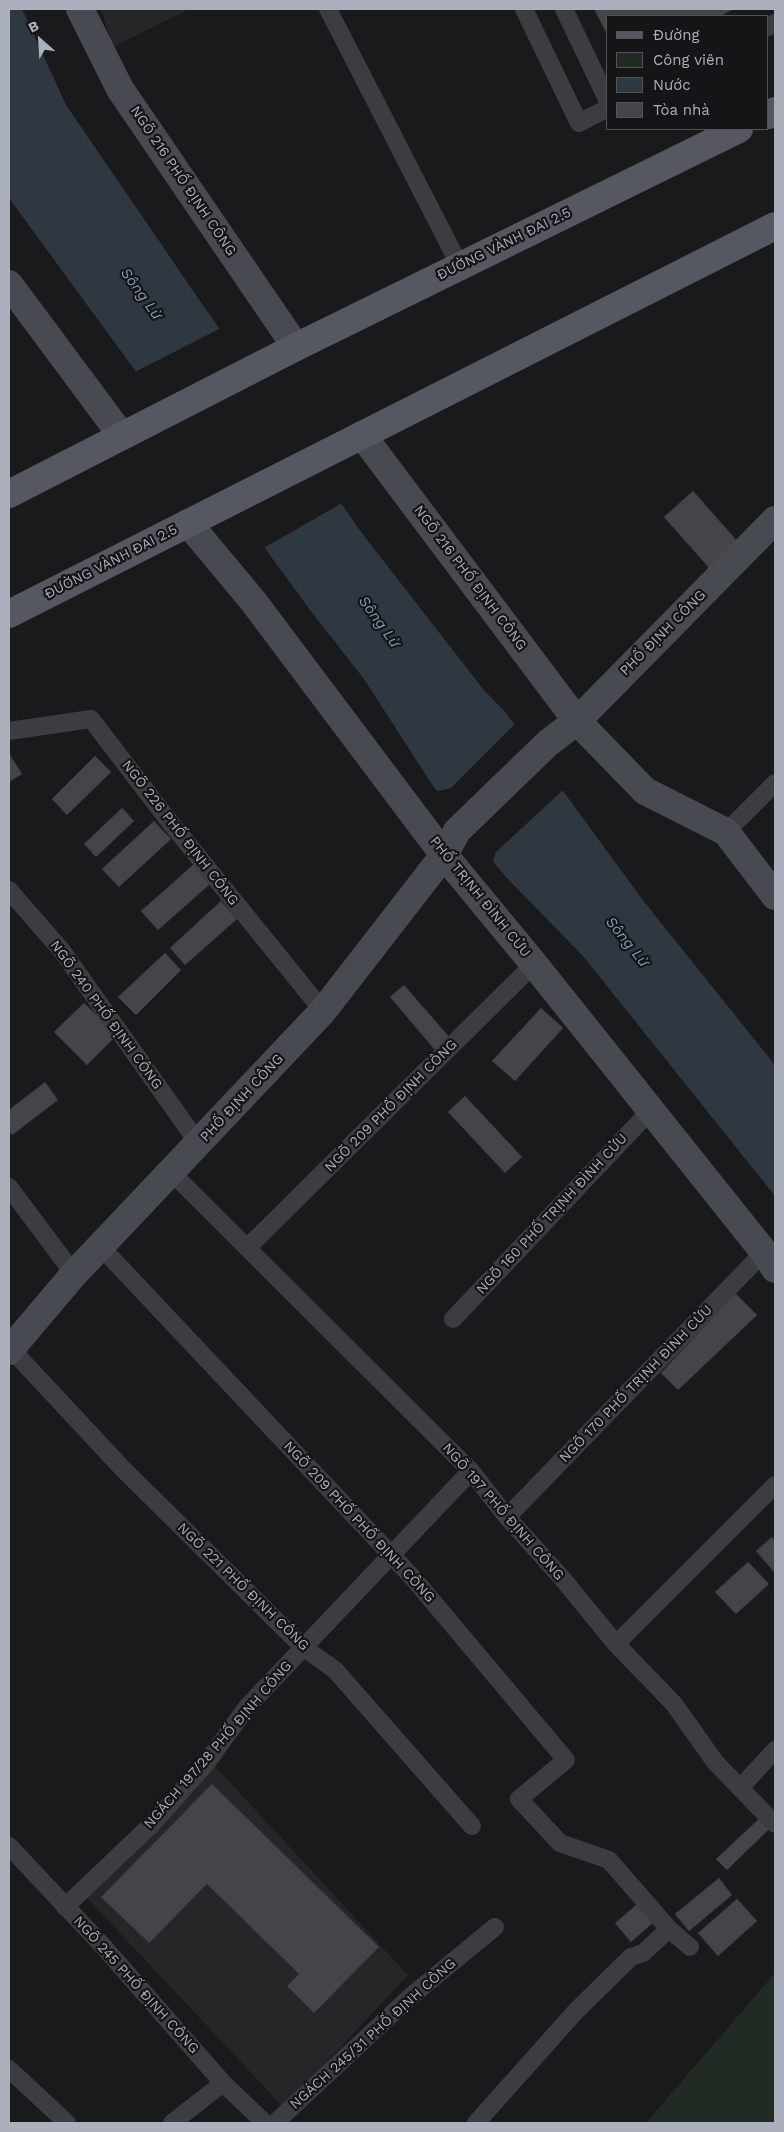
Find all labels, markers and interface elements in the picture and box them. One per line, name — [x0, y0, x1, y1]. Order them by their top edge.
north arrow — [15, 15, 65, 65]
legend — [606, 15, 769, 130]
text: B — [26, 17, 41, 36]
text: Đường — [653, 26, 700, 44]
text: Công viên — [653, 51, 724, 69]
text: Nước — [653, 76, 691, 94]
text: Tòa nhà — [653, 101, 710, 119]
street label: NGÕ 216 PHỐ ĐỊNH CÔNG — [127, 103, 239, 259]
street label: ĐƯỜNG VÀNH ĐAI 2.5 — [434, 204, 574, 284]
water label: Sông Lừ — [116, 265, 166, 323]
street label: NGÕ 216 PHỐ ĐỊNH CÔNG — [410, 502, 530, 654]
street label: ĐƯỜNG VÀNH ĐAI 2.5 — [42, 521, 180, 603]
street label: PHỐ ĐỊNH CÔNG — [617, 587, 709, 679]
water label: Sông Lừ — [354, 593, 404, 651]
street label: NGÕ 226 PHỐ ĐỊNH CÔNG — [118, 757, 242, 909]
street label: PHỐ TRỊNH ĐÌNH CỬU — [426, 833, 534, 961]
water label: Sông Lừ — [601, 913, 653, 971]
street label: NGÕ 240 PHỐ ĐỊNH CÔNG — [46, 937, 166, 1093]
street label: NGÕ 209 PHỐ ĐỊNH CÔNG — [321, 1036, 461, 1176]
street label: PHỐ ĐỊNH CÔNG — [197, 1050, 287, 1146]
street label: NGÕ 160 PHỐ TRỊNH ĐÌNH CỬU — [473, 1130, 631, 1298]
street label: NGÕ 170 PHỐ TRỊNH ĐÌNH CỬU — [556, 1302, 716, 1466]
street label: NGÕ 209 PHỐ PHỐ ĐỊNH CÔNG — [280, 1438, 438, 1606]
street label: NGÕ 197 PHỐ ĐỊNH CÔNG — [439, 1440, 567, 1584]
street label: NGÕ 221 PHỐ ĐỊNH CÔNG — [174, 1520, 312, 1654]
street label: NGÁCH 197/28 PHỐ ĐỊNH CÔNG — [141, 1658, 295, 1832]
street label: NGÕ 245 PHỐ ĐỊNH CÔNG — [70, 1913, 202, 2057]
street label: NGÁCH 245/31 PHỐ ĐỊNH CÔNG — [287, 1955, 459, 2113]

